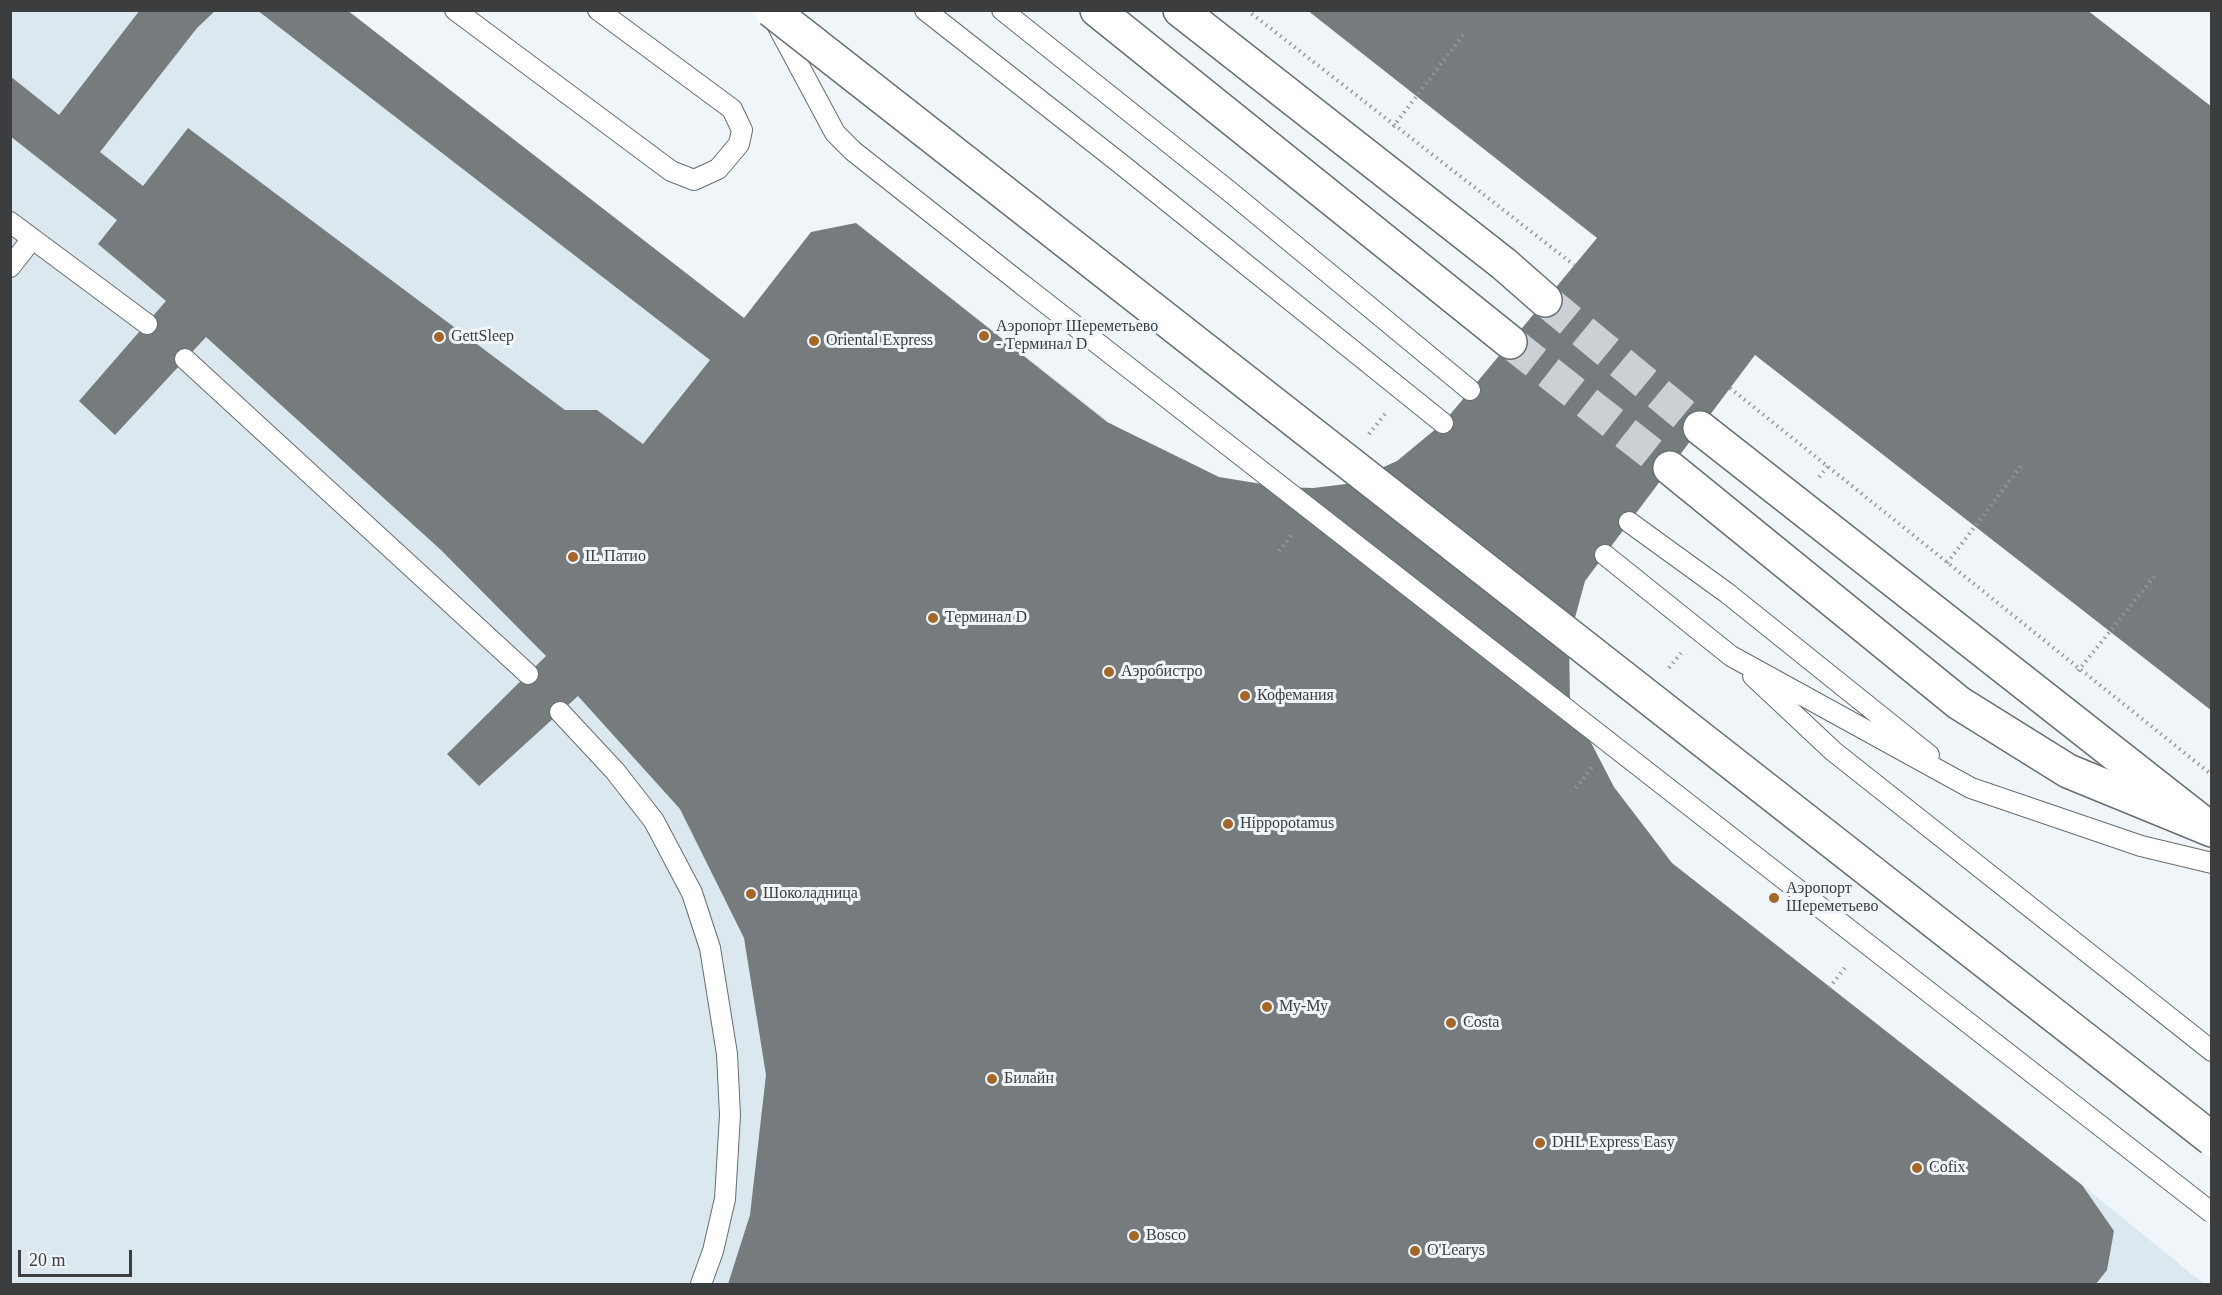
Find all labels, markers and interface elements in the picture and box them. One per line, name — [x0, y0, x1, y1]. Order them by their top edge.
place label: Аэропорт Шереметьево - Терминал D — [996, 317, 1158, 355]
place label: GettSleep — [451, 327, 514, 347]
marker: Аэропорт Шереметьево - Терминал D — [977, 329, 991, 343]
marker: GettSleep — [432, 330, 446, 344]
place label: Oriental Express — [826, 331, 933, 351]
marker: Oriental Express — [807, 334, 821, 348]
place label: IL Патио — [585, 547, 646, 567]
marker: IL Патио — [566, 550, 580, 564]
place label: Терминал D — [945, 608, 1027, 628]
marker: Терминал D — [926, 611, 940, 625]
place label: Аэробистро — [1121, 662, 1202, 682]
marker: Аэробистро — [1102, 665, 1116, 679]
place label: Кофемания — [1257, 686, 1334, 706]
marker: Кофемания — [1238, 689, 1252, 703]
place label: Hippopotamus — [1240, 814, 1334, 834]
marker: Hippopotamus — [1221, 817, 1235, 831]
place label: Аэропорт Шереметьево — [1786, 879, 1878, 917]
place label: Шоколадница — [763, 884, 858, 904]
marker: Шоколадница — [744, 887, 758, 901]
marker: Аэропорт Шереметьево — [1767, 891, 1781, 905]
place label: Му-Му — [1279, 997, 1328, 1017]
marker: Му-Му — [1260, 1000, 1274, 1014]
place label: Costa — [1463, 1013, 1499, 1033]
marker: Costa — [1444, 1016, 1458, 1030]
place label: Билайн — [1004, 1069, 1054, 1089]
marker: Билайн — [985, 1072, 999, 1086]
place label: DHL Express Easy — [1552, 1133, 1675, 1153]
marker: DHL Express Easy — [1533, 1136, 1547, 1150]
place label: Cofix — [1929, 1158, 1965, 1178]
marker: Cofix — [1910, 1161, 1924, 1175]
place label: Bosco — [1146, 1226, 1186, 1246]
marker: Bosco — [1127, 1229, 1141, 1243]
scale bar — [21, 1238, 135, 1276]
place label: O'Learys — [1427, 1241, 1485, 1261]
marker: O'Learys — [1408, 1244, 1422, 1258]
text: 20 m — [29, 1250, 66, 1270]

